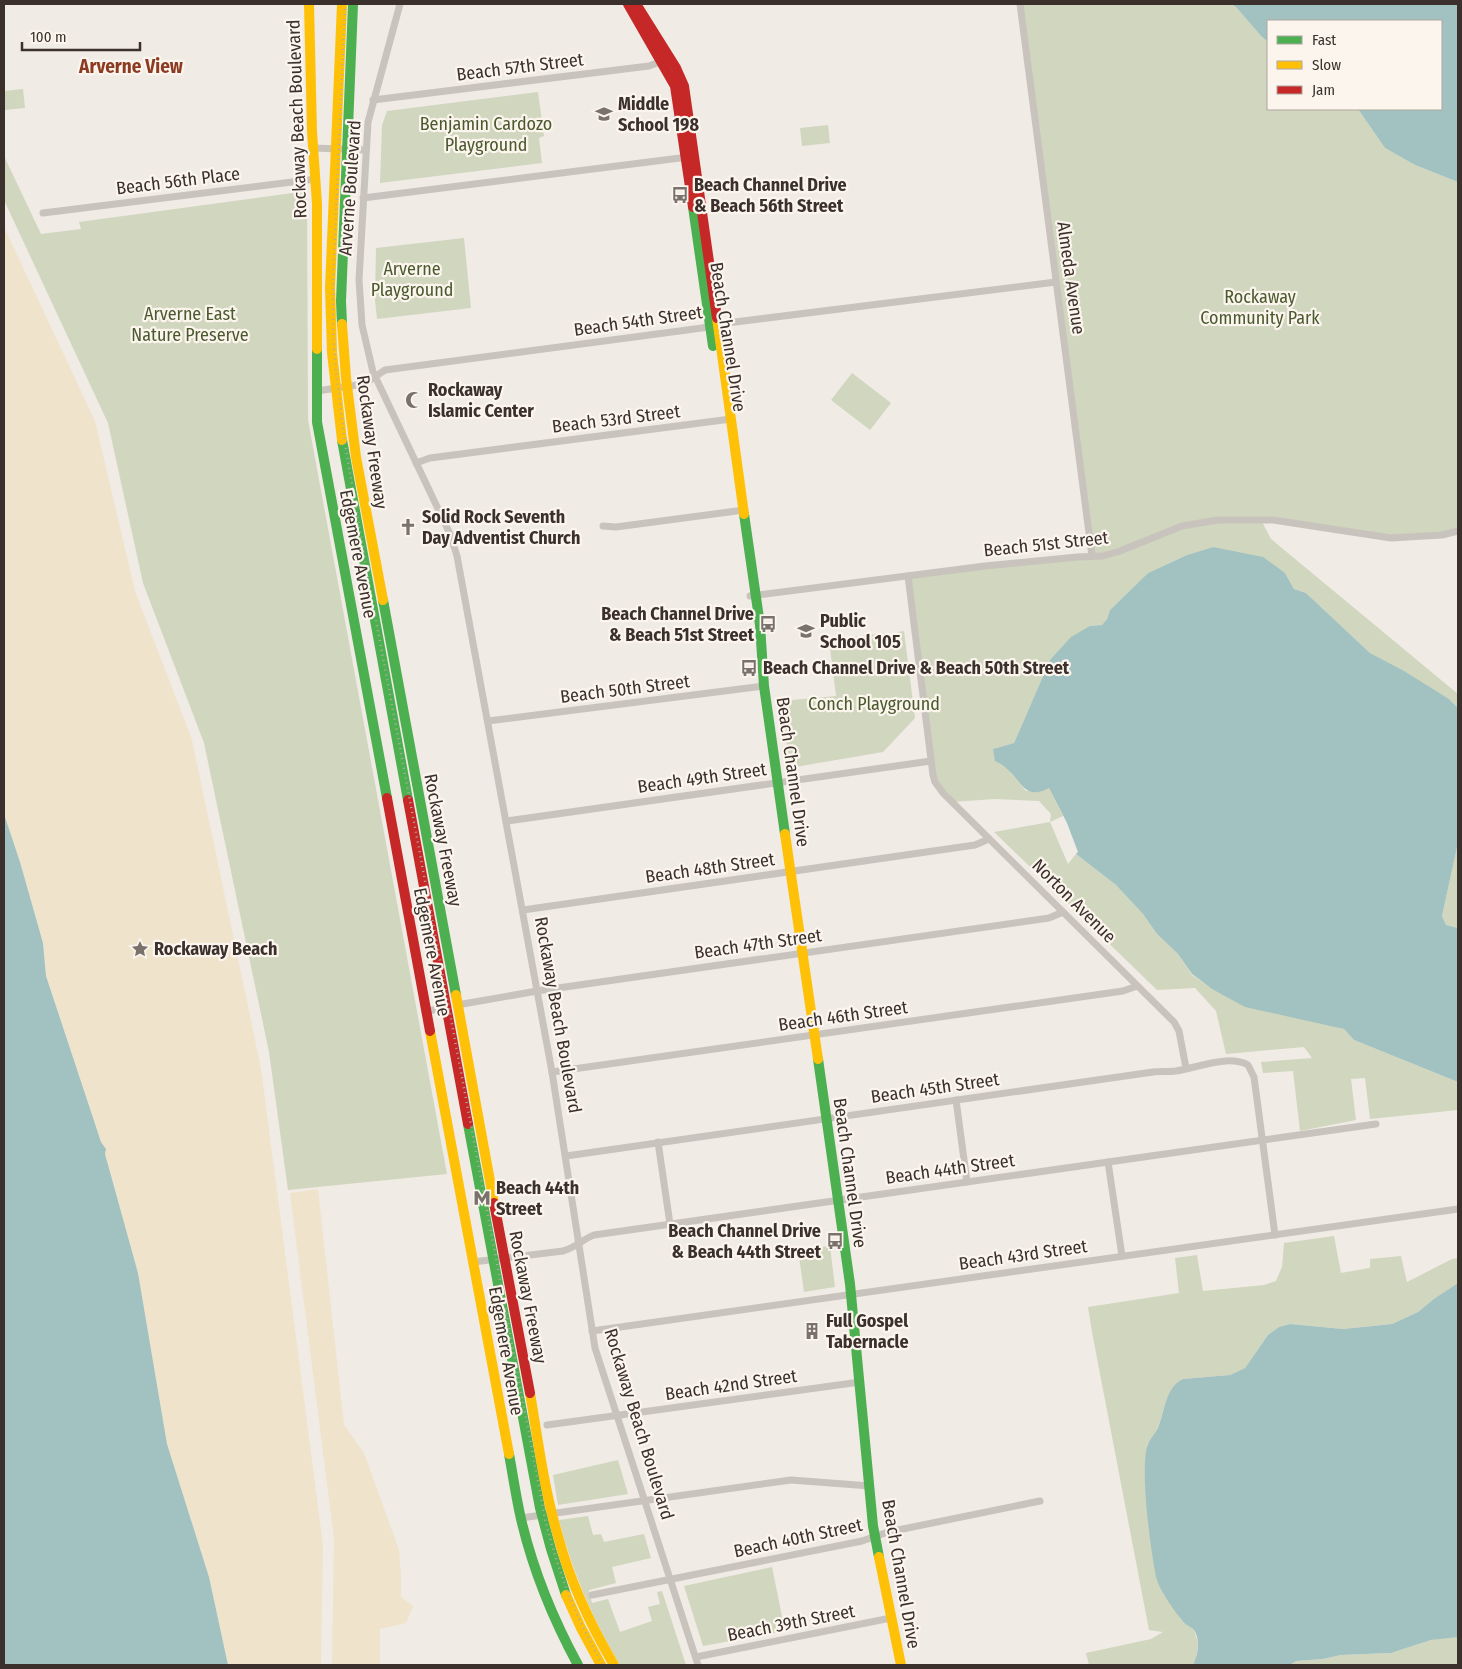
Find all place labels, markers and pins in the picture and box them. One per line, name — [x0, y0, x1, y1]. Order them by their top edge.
place label: Middle School 198 — [618, 93, 699, 136]
school or university icon: Middle School 198 — [594, 104, 614, 124]
place label: Beach Channel Drive & Beach 56th Street — [694, 174, 847, 217]
bus stop icon: Beach Channel Drive & Beach 56th Street — [670, 185, 690, 205]
place label: Rockaway Islamic Center — [428, 379, 534, 422]
mosque icon: Rockaway Islamic Center — [404, 390, 424, 410]
place label: Solid Rock Seventh Day Adventist Church — [422, 506, 580, 549]
church icon: Solid Rock Seventh Day Adventist Church — [398, 517, 418, 537]
place label: Beach Channel Drive & Beach 51st Street — [601, 603, 755, 646]
place label: Public School 105 — [820, 610, 901, 653]
bus stop icon: Beach Channel Drive & Beach 51st Street — [758, 614, 778, 634]
school or university icon: Public School 105 — [796, 621, 816, 641]
place label: Beach Channel Drive & Beach 50th Street — [763, 657, 1070, 679]
bus stop icon: Beach Channel Drive & Beach 50th Street — [739, 658, 759, 678]
place label: Rockaway Beach — [154, 938, 277, 960]
place icon: Rockaway Beach — [130, 939, 150, 959]
place label: Beach 44th Street — [496, 1177, 579, 1220]
metro station icon: Beach 44th Street — [472, 1188, 492, 1208]
place label: Beach Channel Drive & Beach 44th Street — [668, 1220, 822, 1263]
bus stop icon: Beach Channel Drive & Beach 44th Street — [825, 1231, 845, 1251]
place label: Full Gospel Tabernacle — [826, 1310, 909, 1353]
building icon: Full Gospel Tabernacle — [802, 1321, 822, 1341]

